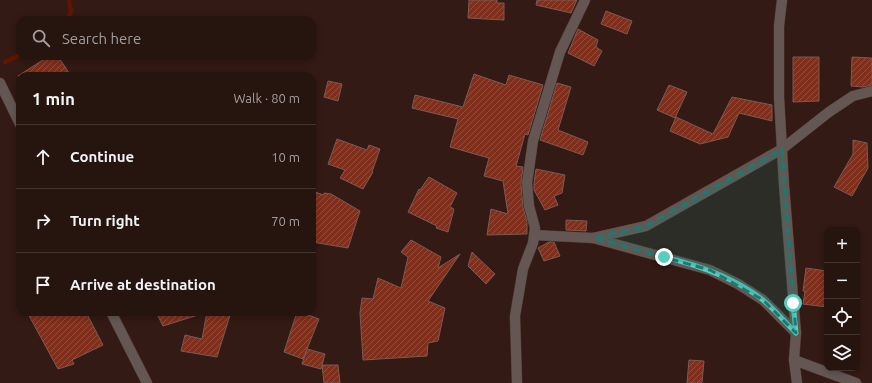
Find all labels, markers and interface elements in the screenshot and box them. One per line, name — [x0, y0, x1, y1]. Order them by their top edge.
search box — [16, 16, 316, 60]
icon: search — [30, 27, 52, 49]
text: Search here — [62, 30, 141, 47]
text: 1 min — [32, 89, 75, 108]
text: Walk · 80 m — [234, 91, 300, 105]
icon: ahead — [32, 146, 54, 168]
text: Continue — [70, 148, 134, 165]
text: 10 m — [271, 150, 300, 164]
icon: right — [32, 210, 54, 232]
text: Turn right — [70, 212, 140, 229]
text: 70 m — [271, 214, 300, 228]
map controls — [824, 227, 860, 371]
button: + — [824, 227, 860, 263]
route end — [655, 248, 673, 266]
button: − — [824, 263, 860, 299]
icon: arrive — [32, 274, 54, 296]
text: Arrive at destination — [70, 276, 216, 293]
route start — [784, 294, 802, 312]
button: locate — [824, 299, 860, 335]
button: layers — [824, 335, 860, 371]

